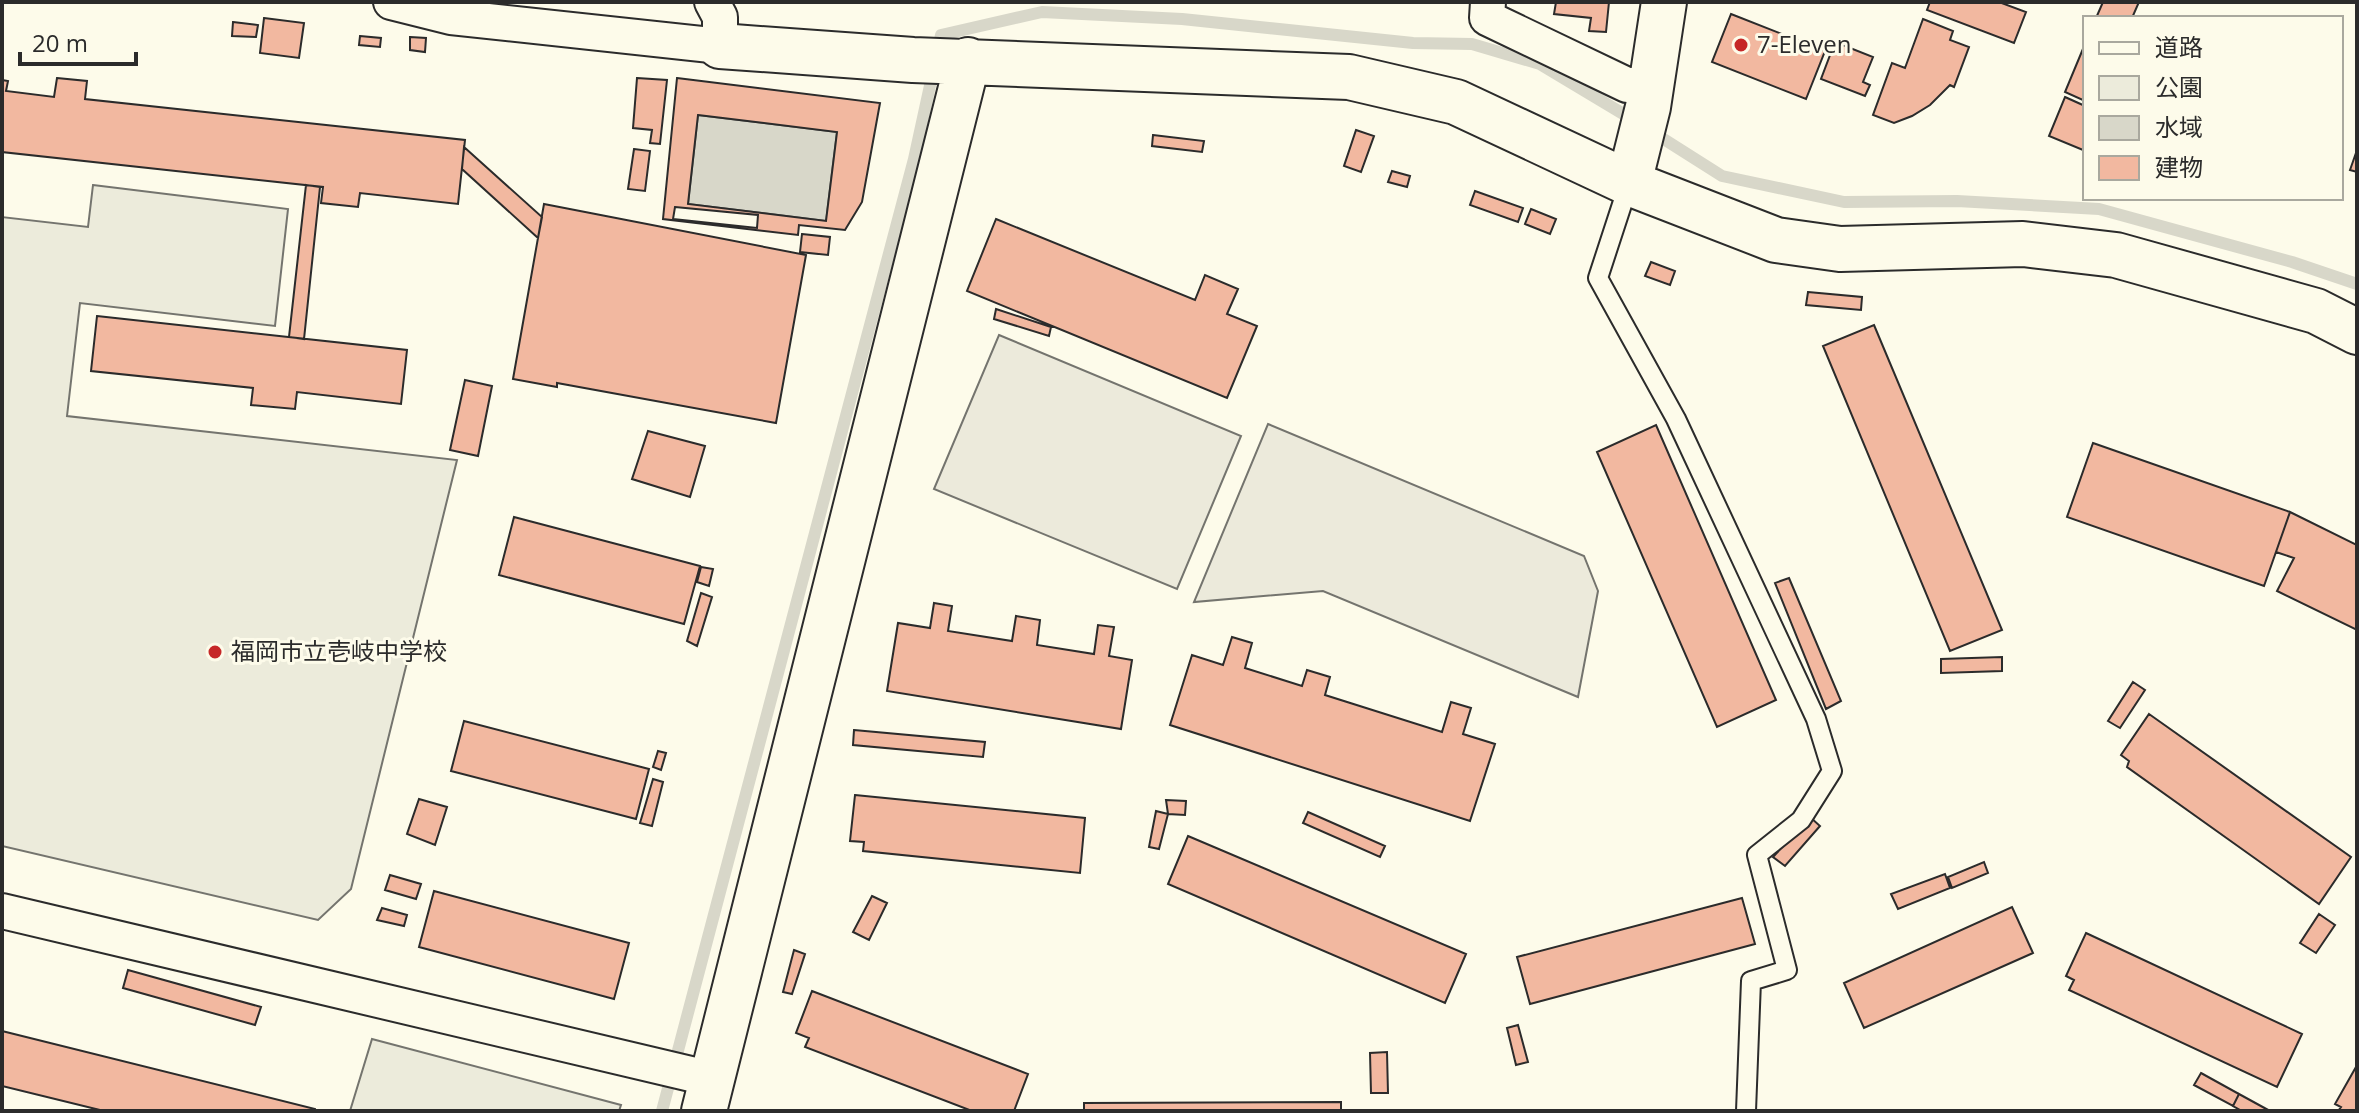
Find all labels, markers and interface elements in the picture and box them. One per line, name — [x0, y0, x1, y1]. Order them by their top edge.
scale bar — [20, 16, 136, 66]
legend — [2083, 16, 2343, 200]
text: 20 m — [32, 26, 88, 59]
place label: 7-Eleven — [1757, 27, 1852, 60]
text: 道路 — [2155, 30, 2203, 63]
marker: 7-Eleven — [1732, 36, 1750, 54]
text: 公園 — [2155, 70, 2203, 103]
text: 水域 — [2155, 110, 2203, 143]
text: 建物 — [2155, 150, 2203, 183]
place label: 福岡市立壱岐中学校 — [231, 634, 447, 667]
marker: 福岡市立壱岐中学校 — [206, 643, 224, 661]

